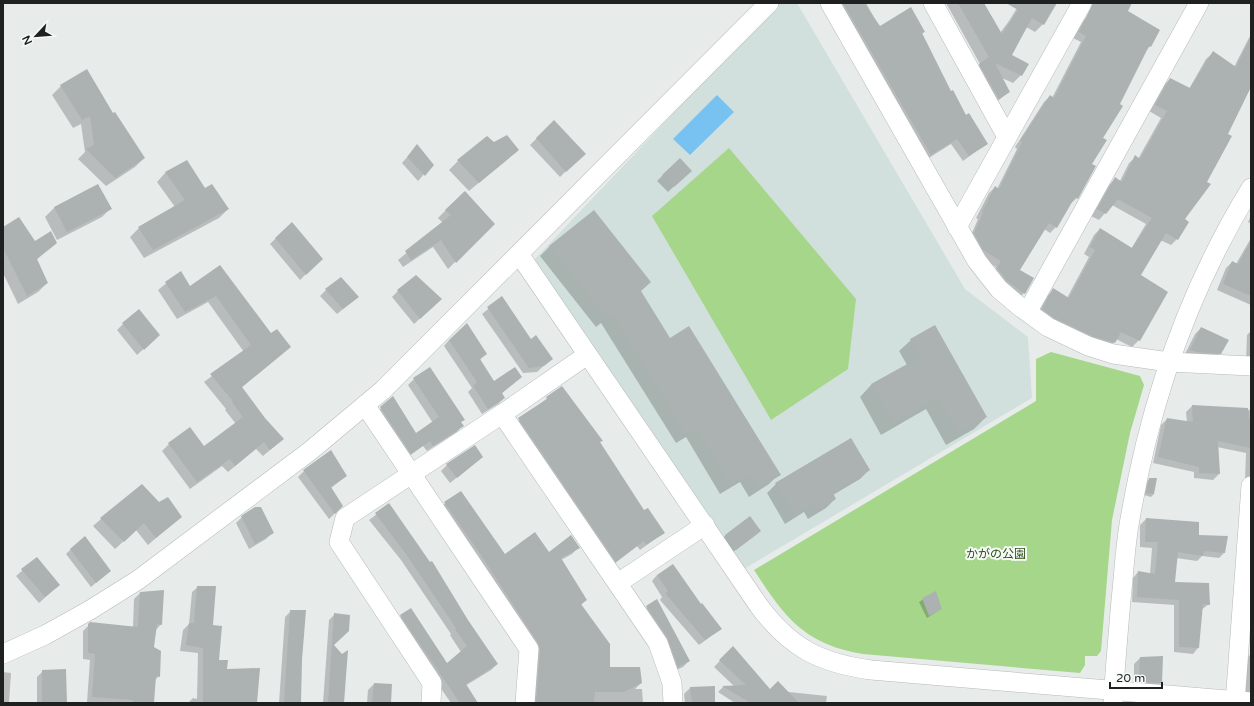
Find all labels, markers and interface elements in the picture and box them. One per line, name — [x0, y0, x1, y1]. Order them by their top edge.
north arrow — [16, 16, 56, 56]
text: N — [20, 33, 35, 47]
park label: かがの公園 — [966, 547, 1026, 561]
scale bar — [1110, 664, 1162, 690]
text: 20 m — [1116, 671, 1145, 685]

